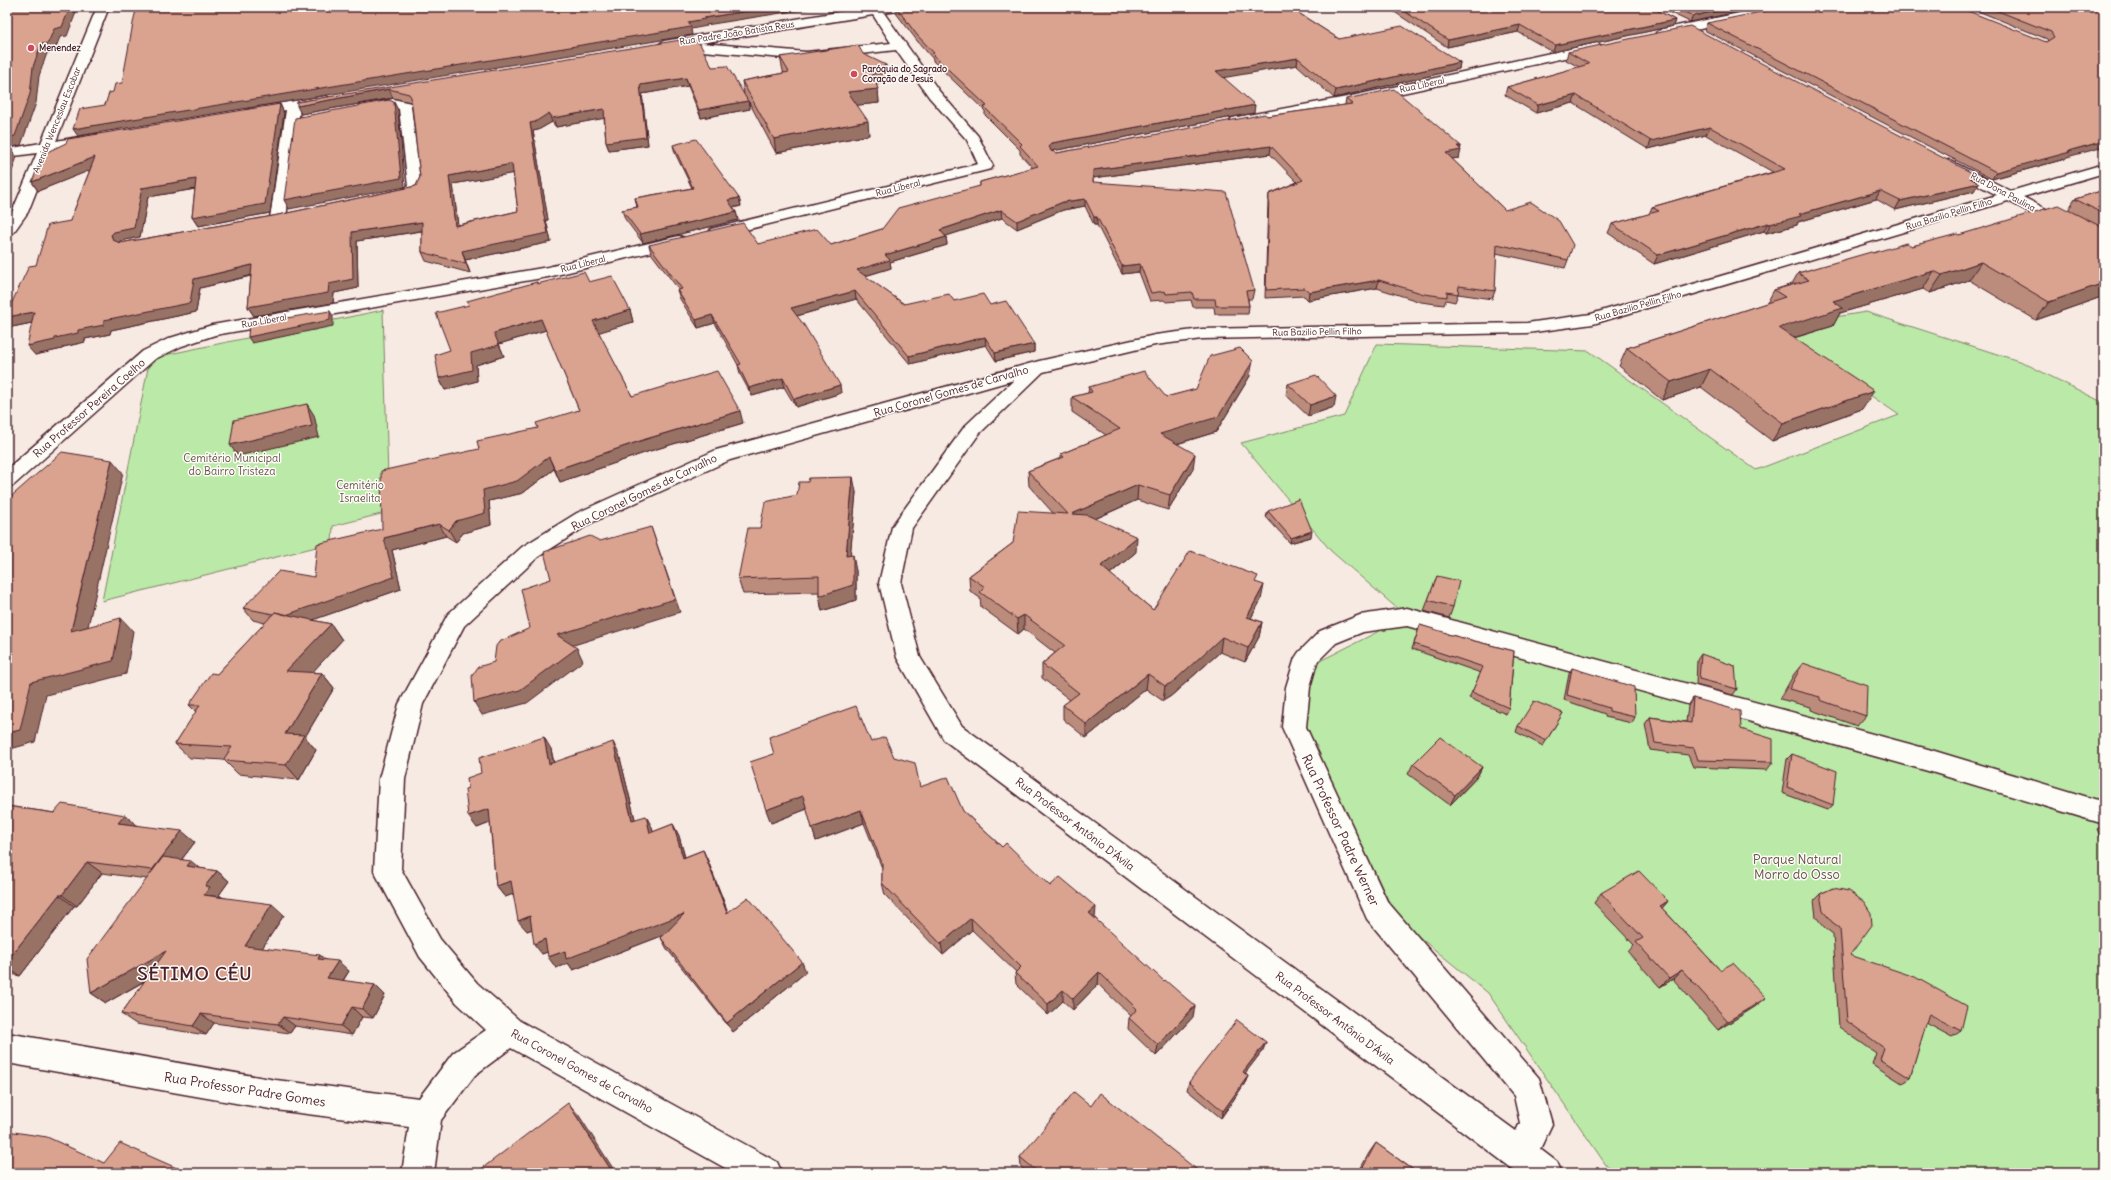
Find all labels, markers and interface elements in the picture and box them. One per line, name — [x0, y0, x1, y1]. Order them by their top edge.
street label: Rua Padre João Batista Reus — [679, 18, 795, 47]
place label: Menendez — [39, 42, 81, 53]
marker: Menendez — [26, 43, 36, 53]
place label: Paróquia do Sagrado Coração de Jesus — [862, 63, 947, 85]
street label: Avenida Wenceslau Escobar — [30, 65, 83, 174]
marker: Paróquia do Sagrado Coração de Jesus — [849, 69, 859, 79]
street label: Rua Liberal — [1398, 74, 1445, 95]
street label: Rua Dona Paulina — [1969, 170, 2038, 213]
street label: Rua Liberal — [874, 177, 921, 198]
street label: Rua Bazilio Pellin Filho — [1904, 195, 1993, 232]
street label: Rua Liberal — [559, 253, 606, 274]
street label: Rua Bazilio Pellin Filho — [1593, 288, 1682, 323]
street label: Rua Liberal — [240, 311, 287, 330]
street label: Rua Bazilio Pellin Filho — [1272, 325, 1362, 338]
street label: Rua Professor Pereira Coelho — [30, 355, 148, 461]
street label: Rua Coronel Gomes de Carvalho — [872, 362, 1030, 420]
park label: Cemitério Municipal do Bairro Tristeza — [183, 451, 281, 478]
street label: Rua Coronel Gomes de Carvalho — [569, 451, 719, 533]
park label: Cemitério Israelita — [336, 478, 384, 505]
street label: Rua Professor Padre Werner — [1298, 751, 1384, 910]
street label: Rua Professor Antônio D'Ávila — [1013, 774, 1138, 873]
park label: Parque Natural Morro do Osso — [1753, 851, 1841, 883]
district label: SÉTIMO CÉU — [137, 962, 253, 985]
street label: Rua Professor Antônio D'Ávila — [1273, 968, 1398, 1067]
street label: Rua Coronel Gomes de Carvalho — [509, 1026, 655, 1116]
street label: Rua Professor Padre Gomes — [163, 1068, 327, 1111]

